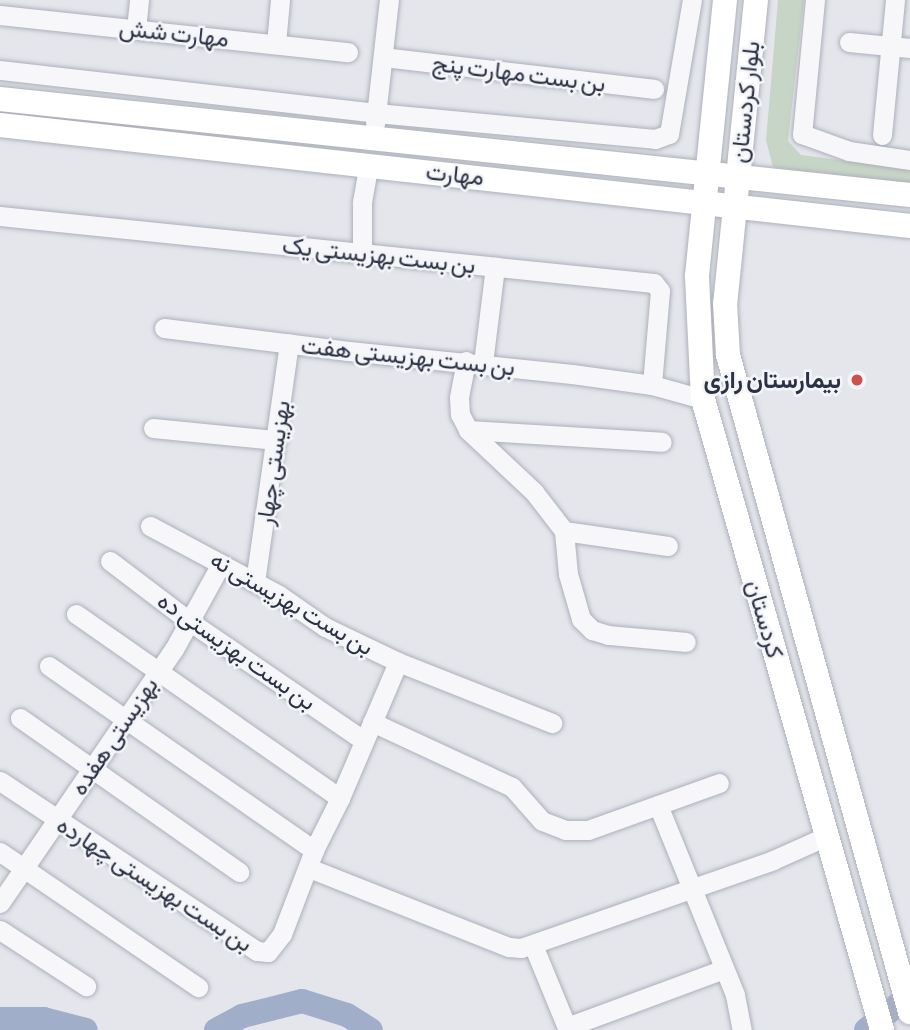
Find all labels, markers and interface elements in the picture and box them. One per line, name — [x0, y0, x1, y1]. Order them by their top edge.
street label: مهارت شش — [118, 13, 230, 53]
street label: بلوار کردستان — [724, 40, 766, 164]
street label: بن بست مهارت پنج — [431, 48, 607, 98]
street label: مهارت — [424, 157, 486, 191]
street label: بن بست بهزیستی یک — [281, 231, 477, 279]
street label: بن بست بهزیستی هفت — [300, 330, 516, 382]
place label: بیمارستان رازی — [704, 366, 841, 394]
marker: بیمارستان رازی — [847, 370, 867, 390]
street label: بهزیستی چهار — [250, 399, 296, 527]
street label: بن بست بهزیستی نه — [205, 545, 379, 661]
street label: کردستان — [740, 576, 790, 662]
street label: بن بست بهزیستی ده — [152, 586, 322, 716]
street label: بهزیستی هفده — [64, 672, 164, 800]
street label: بن بست بهزیستی چهارده — [52, 810, 258, 958]

